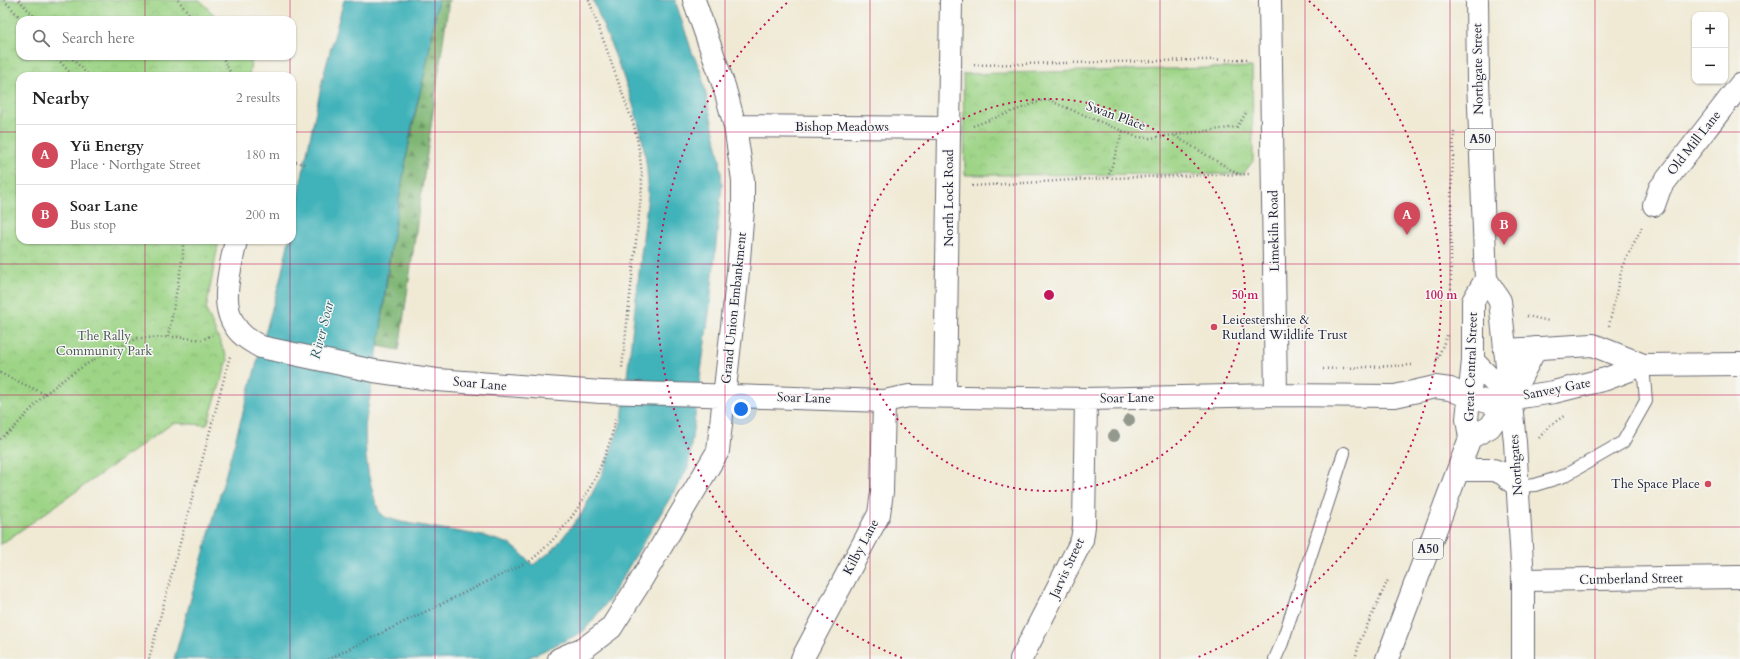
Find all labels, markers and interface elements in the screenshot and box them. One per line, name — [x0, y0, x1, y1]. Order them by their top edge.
map controls — [1692, 12, 1728, 84]
button: + — [1692, 12, 1728, 48]
search box — [16, 16, 296, 60]
street label: Northgate Street — [1468, 23, 1488, 115]
icon: search — [30, 27, 52, 49]
text: Search here — [62, 28, 135, 48]
button: − — [1692, 48, 1728, 84]
text: Nearby — [32, 87, 89, 110]
text: 2 results — [236, 89, 280, 107]
street label: Swan Place — [1084, 97, 1148, 135]
street label: Old Mill Lane — [1663, 107, 1725, 179]
street label: Bishop Meadows — [795, 118, 889, 136]
road number: A50 — [1465, 129, 1495, 149]
text: Yü Energy — [70, 136, 144, 156]
text: A — [40, 146, 50, 164]
text: 180 m — [246, 146, 280, 164]
street label: North Lock Road — [940, 149, 958, 247]
text: Place · Northgate Street — [70, 156, 201, 174]
street label: Limekiln Road — [1264, 190, 1284, 272]
text: Soar Lane — [70, 196, 138, 216]
pin: A — [1394, 202, 1420, 235]
text: B — [40, 206, 50, 224]
text: 200 m — [246, 206, 280, 224]
pin: B — [1491, 212, 1517, 245]
text: Bus stop — [70, 216, 116, 234]
street label: Grand Union Embankment — [717, 231, 751, 385]
text: 50 m — [1232, 287, 1259, 303]
text: 100 m — [1425, 287, 1458, 303]
centre of rings — [1042, 288, 1056, 302]
water label: River Soar — [306, 299, 338, 361]
place label: Leicestershire & Rutland Wildlife Trust — [1222, 311, 1347, 344]
street label: Great Central Street — [1460, 312, 1482, 422]
marker: Leicestershire & Rutland Wildlife Trust — [1209, 322, 1219, 332]
park label: The Rally Community Park — [56, 327, 152, 360]
street label: Soar Lane — [452, 373, 508, 395]
street label: Sanvey Gate — [1522, 374, 1592, 404]
street label: Soar Lane — [777, 388, 831, 408]
street label: Soar Lane — [1100, 389, 1154, 407]
your location — [731, 399, 751, 419]
street label: Northgates — [1505, 434, 1527, 496]
place label: The Space Place — [1611, 475, 1700, 493]
marker: The Space Place — [1703, 479, 1713, 489]
street label: Kilby Lane — [839, 516, 883, 578]
street label: Jarvis Street — [1044, 535, 1089, 603]
road number: A50 — [1413, 539, 1443, 559]
street label: Cumberland Street — [1579, 569, 1683, 589]

